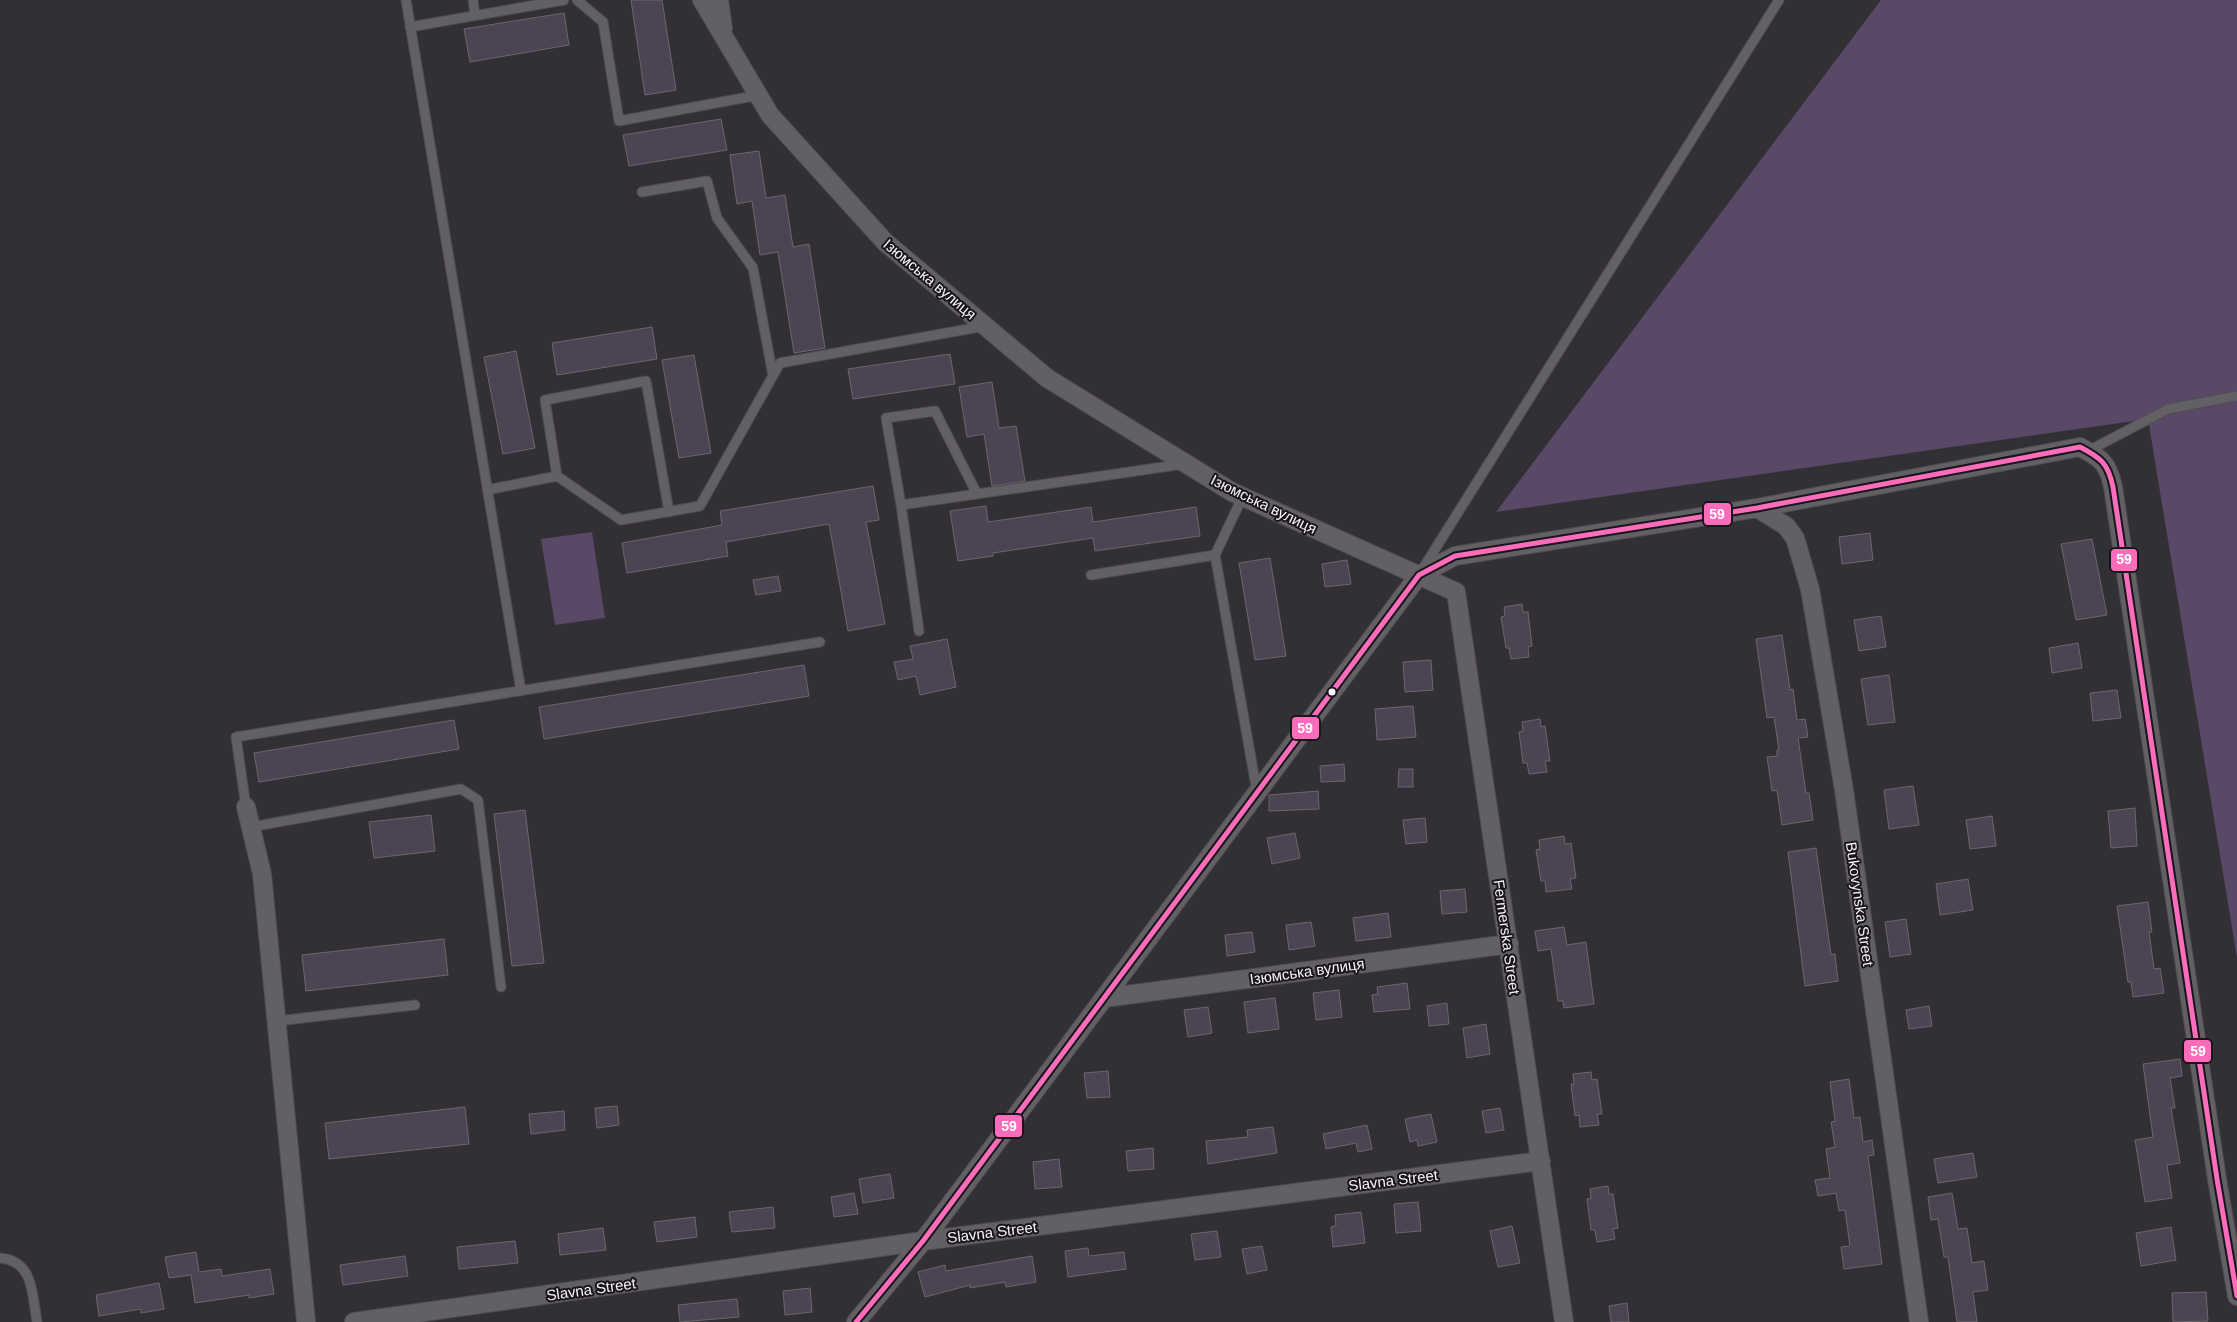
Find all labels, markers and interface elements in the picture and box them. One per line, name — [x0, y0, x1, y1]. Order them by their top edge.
street label: Ізюмська вулиця — [880, 235, 980, 323]
street label: Ізюмська вулиця — [1208, 471, 1320, 537]
line badge: 59 — [1703, 502, 1732, 526]
text: 59 — [1709, 506, 1725, 522]
line badge: 59 — [2110, 548, 2138, 572]
text: 59 — [2116, 551, 2132, 567]
unlabelled marker — [1327, 687, 1337, 697]
line badge: 59 — [1291, 716, 1320, 740]
text: 59 — [1297, 720, 1313, 736]
street label: Bukovynska Street — [1843, 841, 1877, 968]
street label: Fermerska Street — [1491, 878, 1524, 996]
street label: Ізюмська вулиця — [1248, 955, 1366, 987]
line badge: 59 — [2183, 1039, 2212, 1063]
text: 59 — [2190, 1043, 2206, 1059]
line badge: 59 — [994, 1114, 1023, 1138]
text: 59 — [1001, 1118, 1017, 1134]
street label: Slavna Street — [1347, 1166, 1440, 1194]
street label: Slavna Street — [946, 1218, 1039, 1246]
street label: Slavna Street — [545, 1274, 638, 1304]

